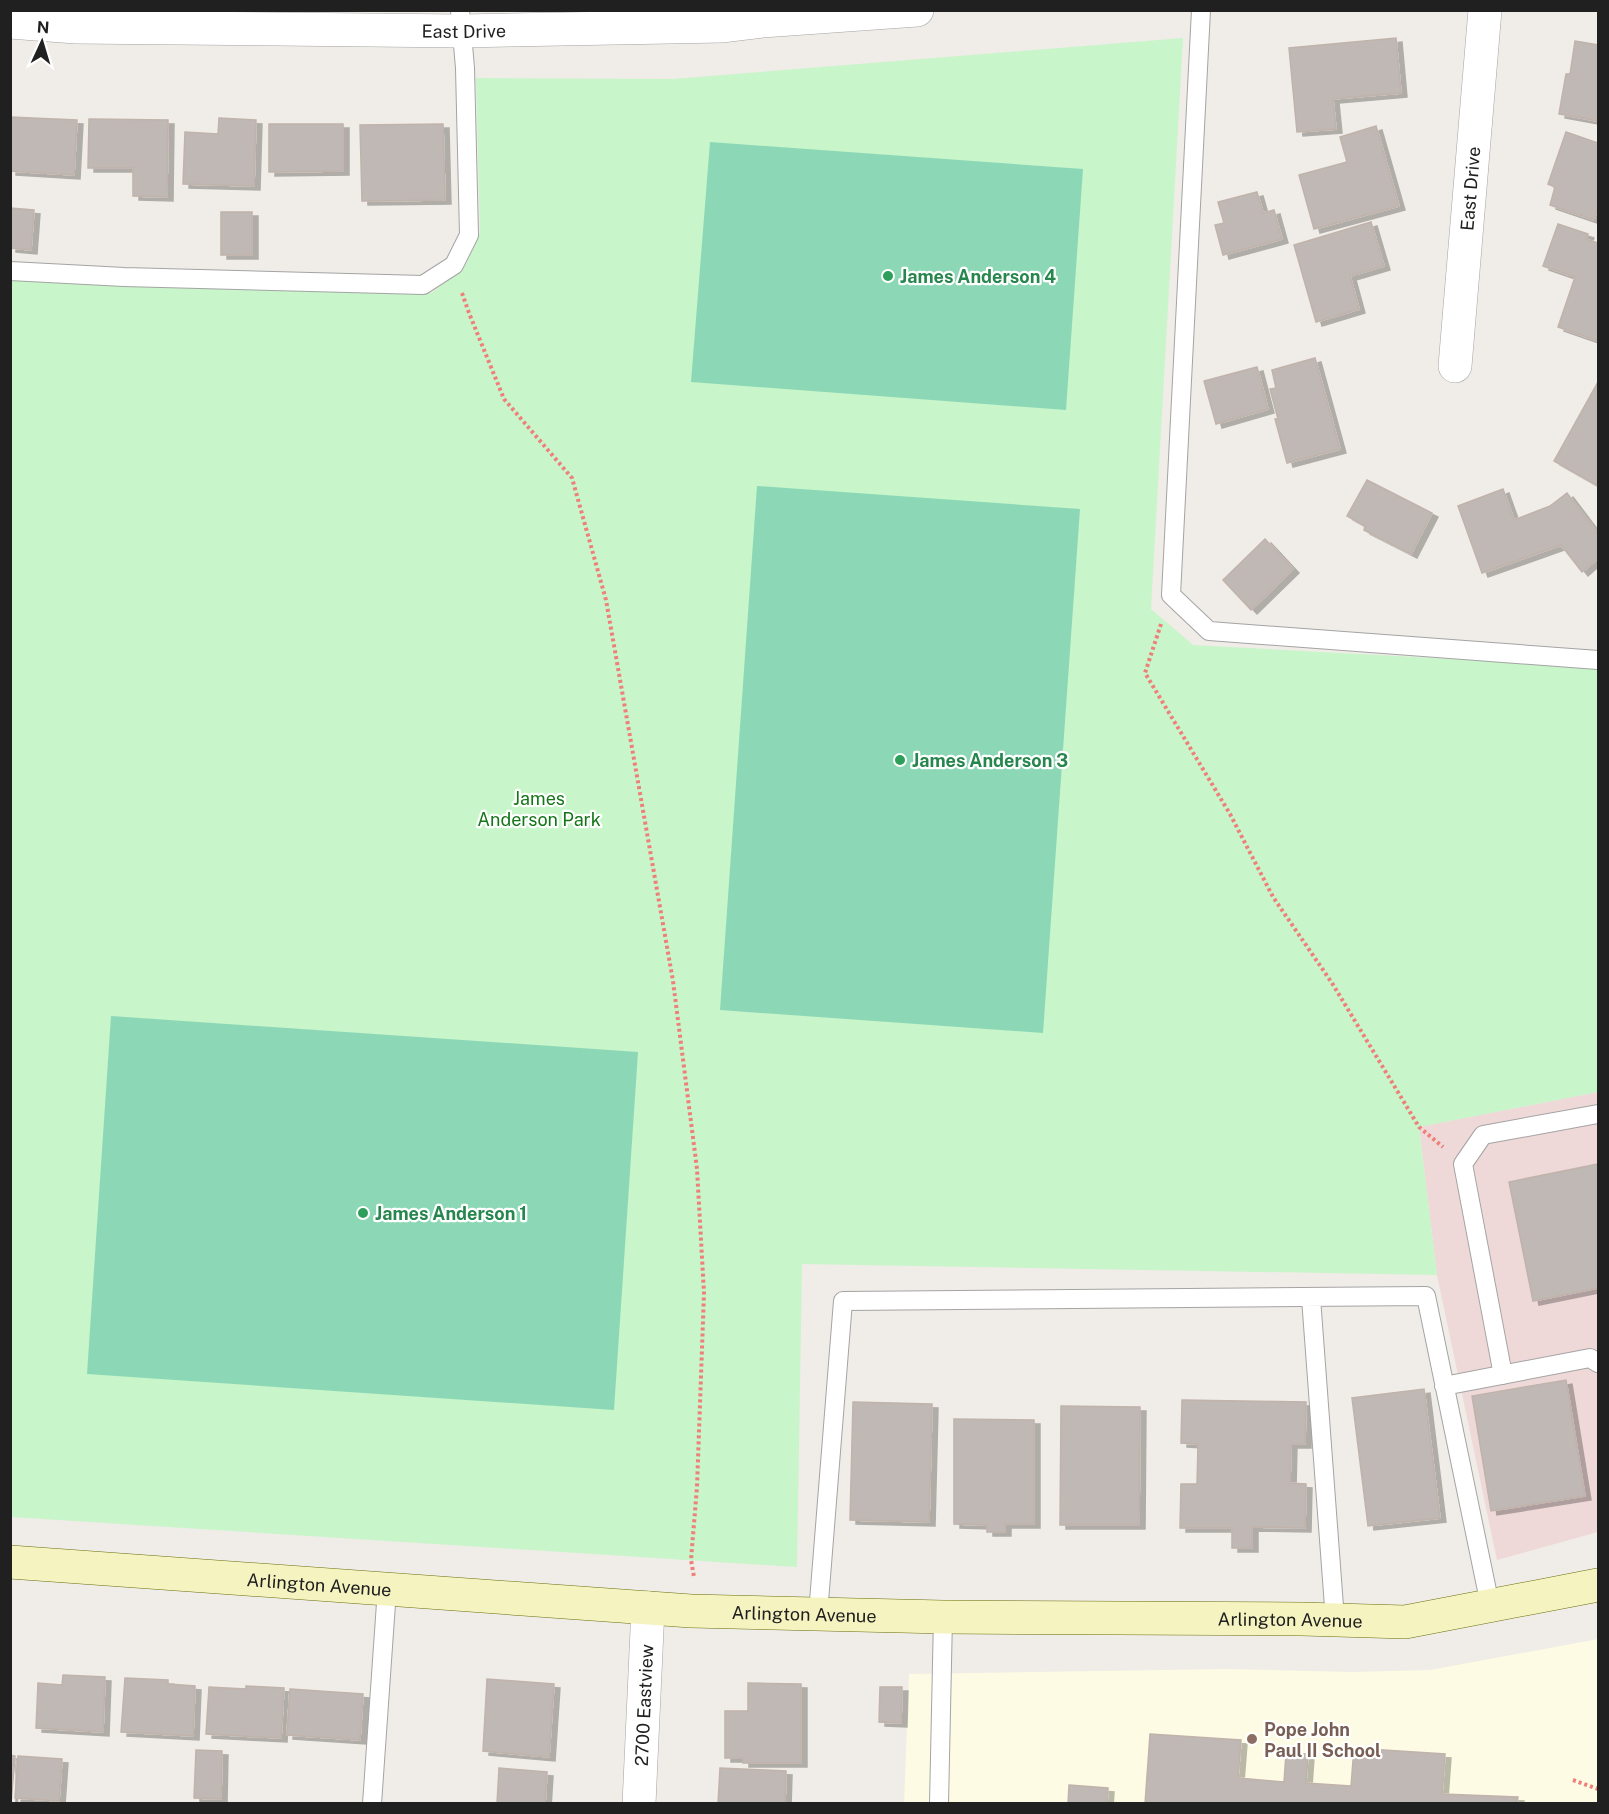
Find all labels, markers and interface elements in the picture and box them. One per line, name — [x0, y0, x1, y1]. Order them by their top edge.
north arrow — [12, 12, 72, 72]
text: N — [36, 18, 50, 37]
street label: East Drive — [422, 20, 506, 42]
street label: East Drive — [1456, 146, 1484, 232]
place label: James Anderson 4 — [900, 266, 1056, 287]
marker: James Anderson 4 — [881, 269, 895, 283]
place label: James Anderson 3 — [912, 750, 1068, 771]
marker: James Anderson 3 — [893, 753, 907, 767]
park label: James Anderson Park — [477, 788, 601, 830]
place label: James Anderson 1 — [375, 1203, 527, 1224]
marker: James Anderson 1 — [356, 1206, 370, 1220]
street label: Arlington Avenue — [246, 1569, 392, 1600]
street label: Arlington Avenue — [731, 1601, 877, 1626]
street label: Arlington Avenue — [1218, 1608, 1363, 1631]
street label: 2700 Eastview — [630, 1644, 657, 1767]
place label: Pope John Paul II School — [1264, 1719, 1381, 1761]
marker: Pope John Paul II School — [1245, 1732, 1259, 1746]

